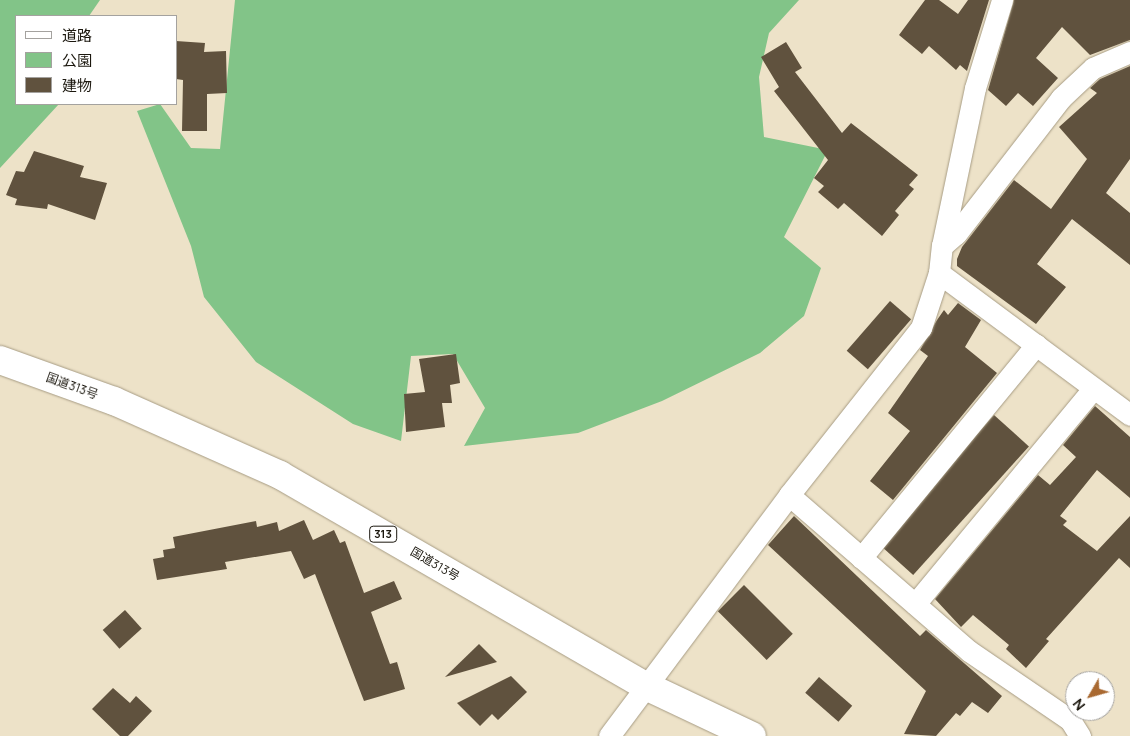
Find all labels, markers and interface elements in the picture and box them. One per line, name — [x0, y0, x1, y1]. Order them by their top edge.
legend — [15, 15, 178, 105]
text: 道路 — [62, 25, 92, 46]
text: 公園 — [62, 50, 92, 71]
text: 建物 — [62, 75, 92, 96]
street label: 国道313号 — [44, 370, 100, 402]
road number: 313 — [368, 526, 398, 542]
street label: 国道313号 — [408, 544, 462, 584]
north arrow — [1065, 671, 1115, 721]
text: N — [1068, 695, 1089, 715]

